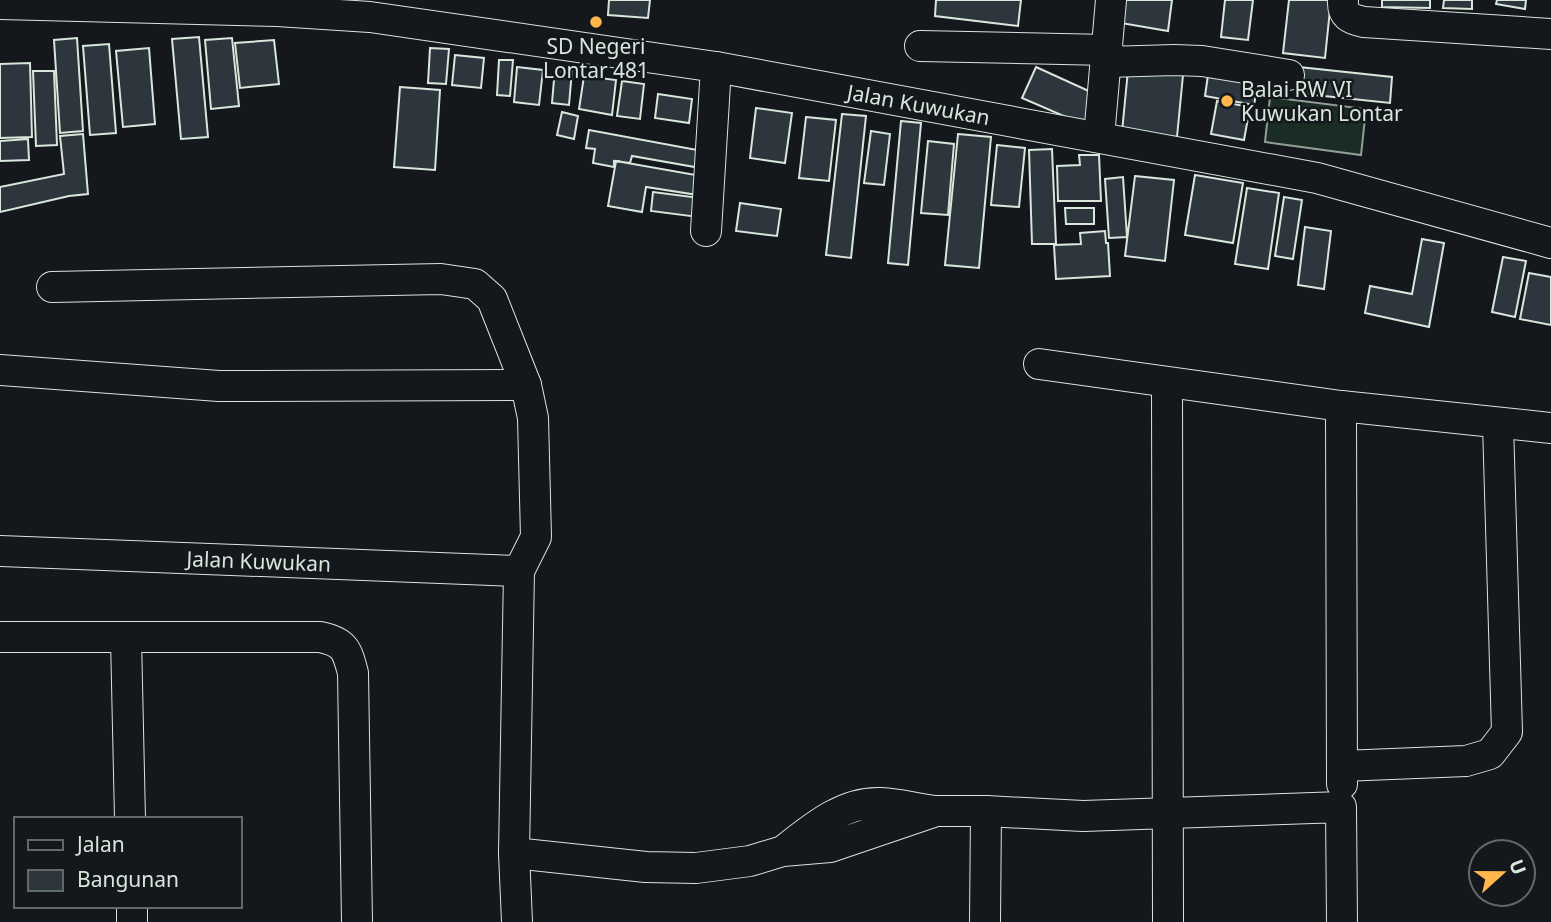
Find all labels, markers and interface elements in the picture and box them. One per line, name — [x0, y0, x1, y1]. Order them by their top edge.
marker: SD Negeri Lontar 481 — [588, 14, 604, 30]
place label: SD Negeri Lontar 481 — [543, 32, 649, 84]
place label: Balai RW VI Kuwukan Lontar — [1241, 75, 1403, 127]
street label: Jalan Kuwukan — [843, 77, 992, 131]
marker: Balai RW VI Kuwukan Lontar — [1219, 93, 1235, 109]
street label: Jalan Kuwukan — [184, 544, 332, 578]
legend — [14, 817, 242, 908]
text: Jalan — [75, 830, 125, 858]
north arrow — [1467, 838, 1537, 908]
text: U — [1503, 856, 1533, 878]
text: Bangunan — [77, 865, 179, 893]

